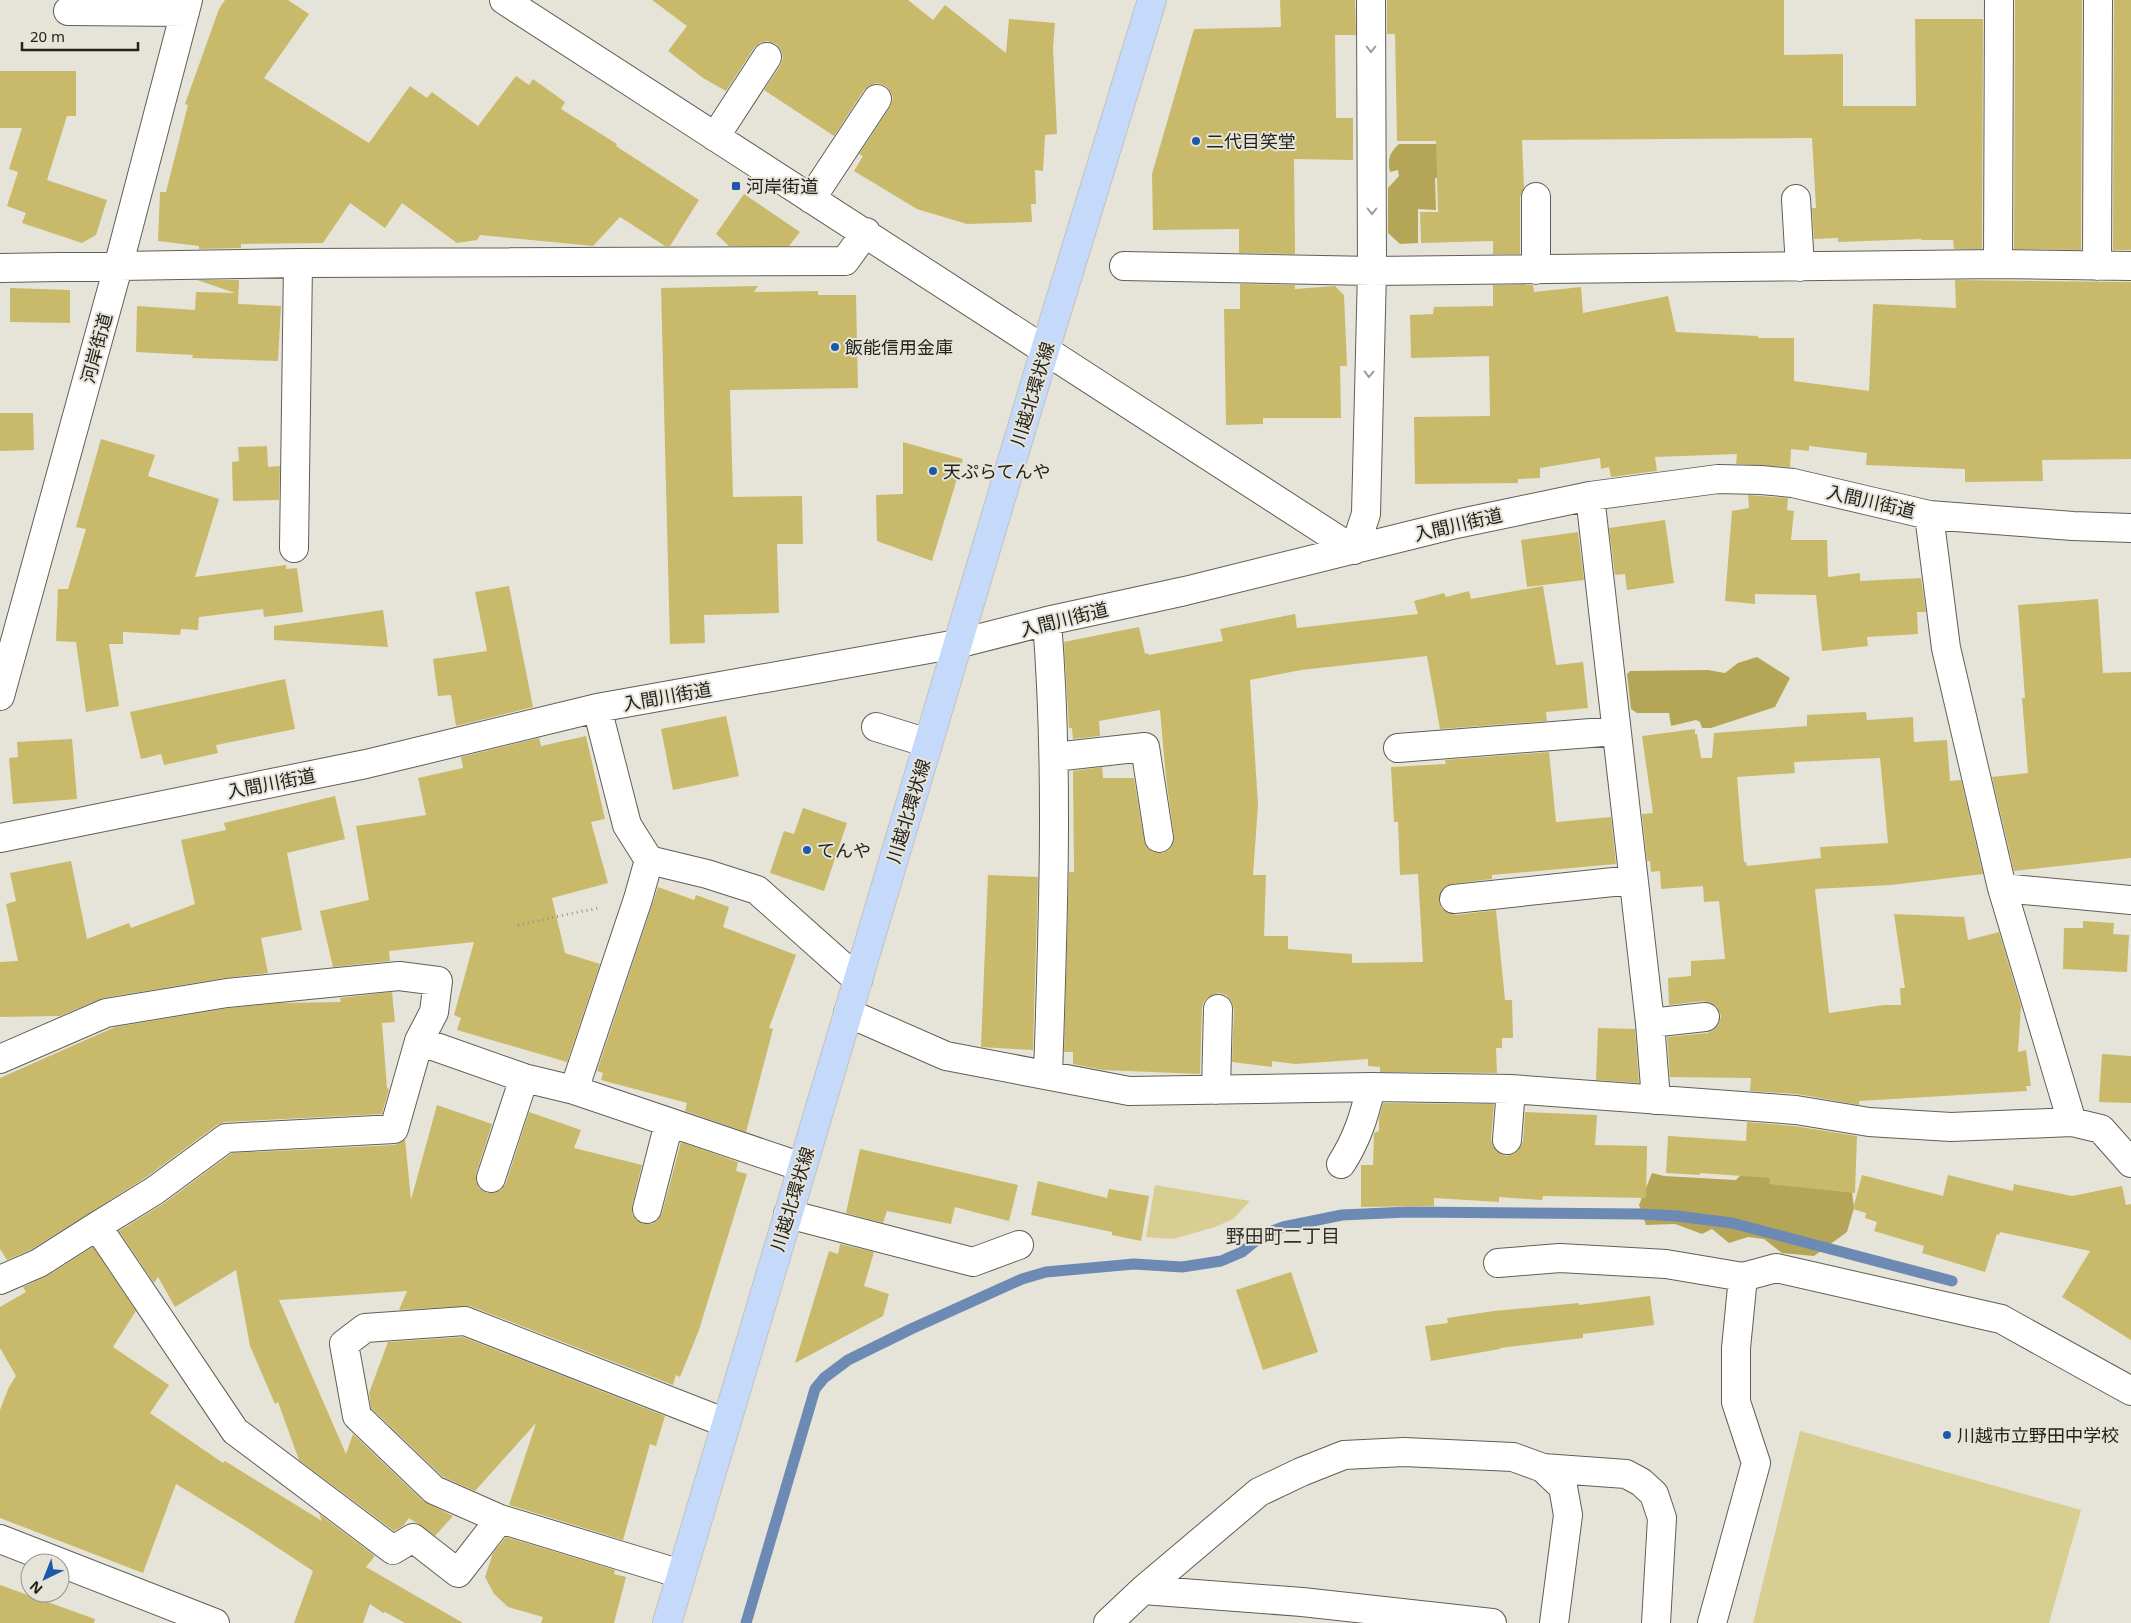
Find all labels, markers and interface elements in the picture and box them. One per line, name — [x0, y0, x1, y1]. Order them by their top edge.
scale bar — [22, 20, 139, 52]
text: 20 m — [30, 26, 65, 46]
one-way arrow — [1366, 45, 1376, 53]
place label: 二代目笑堂 — [1206, 129, 1296, 153]
marker: 二代目笑堂 — [1190, 135, 1202, 147]
place label: 河岸街道 — [746, 174, 818, 198]
marker: 河岸街道 — [730, 180, 742, 192]
one-way arrow — [1367, 208, 1377, 215]
street label: 河岸街道 — [75, 310, 117, 386]
place label: 飯能信用金庫 — [845, 335, 953, 359]
street label: 川越北環状線 — [1005, 339, 1059, 449]
marker: 飯能信用金庫 — [829, 341, 841, 353]
one-way arrow — [1364, 370, 1374, 378]
place label: 天ぷらてんや — [943, 459, 1050, 483]
marker: 天ぷらてんや — [927, 465, 939, 477]
street label: 入間川街道 — [1824, 479, 1918, 523]
street label: 入間川街道 — [1411, 502, 1505, 546]
street label: 入間川街道 — [1017, 596, 1111, 642]
street label: 入間川街道 — [621, 676, 713, 716]
street label: 川越北環状線 — [881, 756, 935, 866]
street label: 入間川街道 — [225, 763, 317, 803]
place label: てんや — [817, 838, 871, 862]
marker: てんや — [801, 844, 813, 856]
street label: 川越北環状線 — [765, 1144, 819, 1254]
district label: 野田町二丁目 — [1226, 1223, 1340, 1249]
place label: 川越市立野田中学校 — [1957, 1423, 2119, 1447]
marker: 川越市立野田中学校 — [1941, 1429, 1953, 1441]
north arrow — [20, 1553, 70, 1603]
text: N — [25, 1577, 46, 1599]

